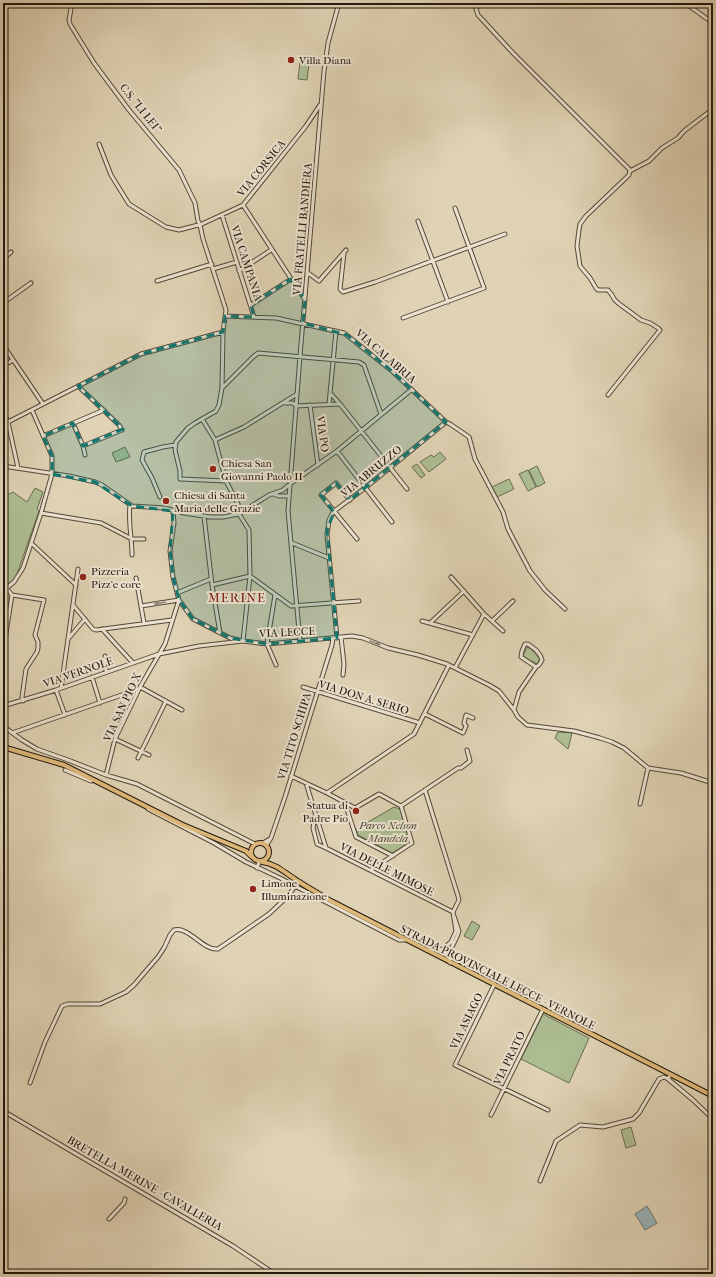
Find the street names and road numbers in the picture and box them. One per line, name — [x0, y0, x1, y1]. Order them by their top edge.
street label: C.S. "LI LEI" — [117, 81, 164, 135]
street label: VIA CORSICA — [234, 137, 289, 200]
street label: VIA FRATELLI BANDIERA — [290, 162, 315, 297]
street label: VIA CAMPANIA — [228, 223, 265, 303]
street label: VIA CALABRIA — [352, 326, 419, 387]
street label: VIA PO — [313, 414, 332, 453]
street label: VIA ABRUZZO — [337, 443, 405, 501]
street label: VIA LECCE — [258, 625, 316, 641]
street label: VIA VERNOLE — [41, 654, 115, 691]
street label: VIA SAN PIO X — [100, 670, 144, 745]
street label: VIA DON A. SERIO — [316, 677, 411, 717]
street label: VIA TITO SCHIPA — [275, 690, 314, 782]
street label: VIA DELLE MIMOSE — [337, 840, 436, 899]
street label: STRADA PROVINCIALE LECCE - VERNOLE — [398, 922, 598, 1033]
street label: VIA ASIAGO — [447, 990, 486, 1053]
street label: VIA PRATO — [490, 1029, 528, 1088]
street label: BRETELLA MERINE - CAVALLERIA — [65, 1133, 226, 1234]

